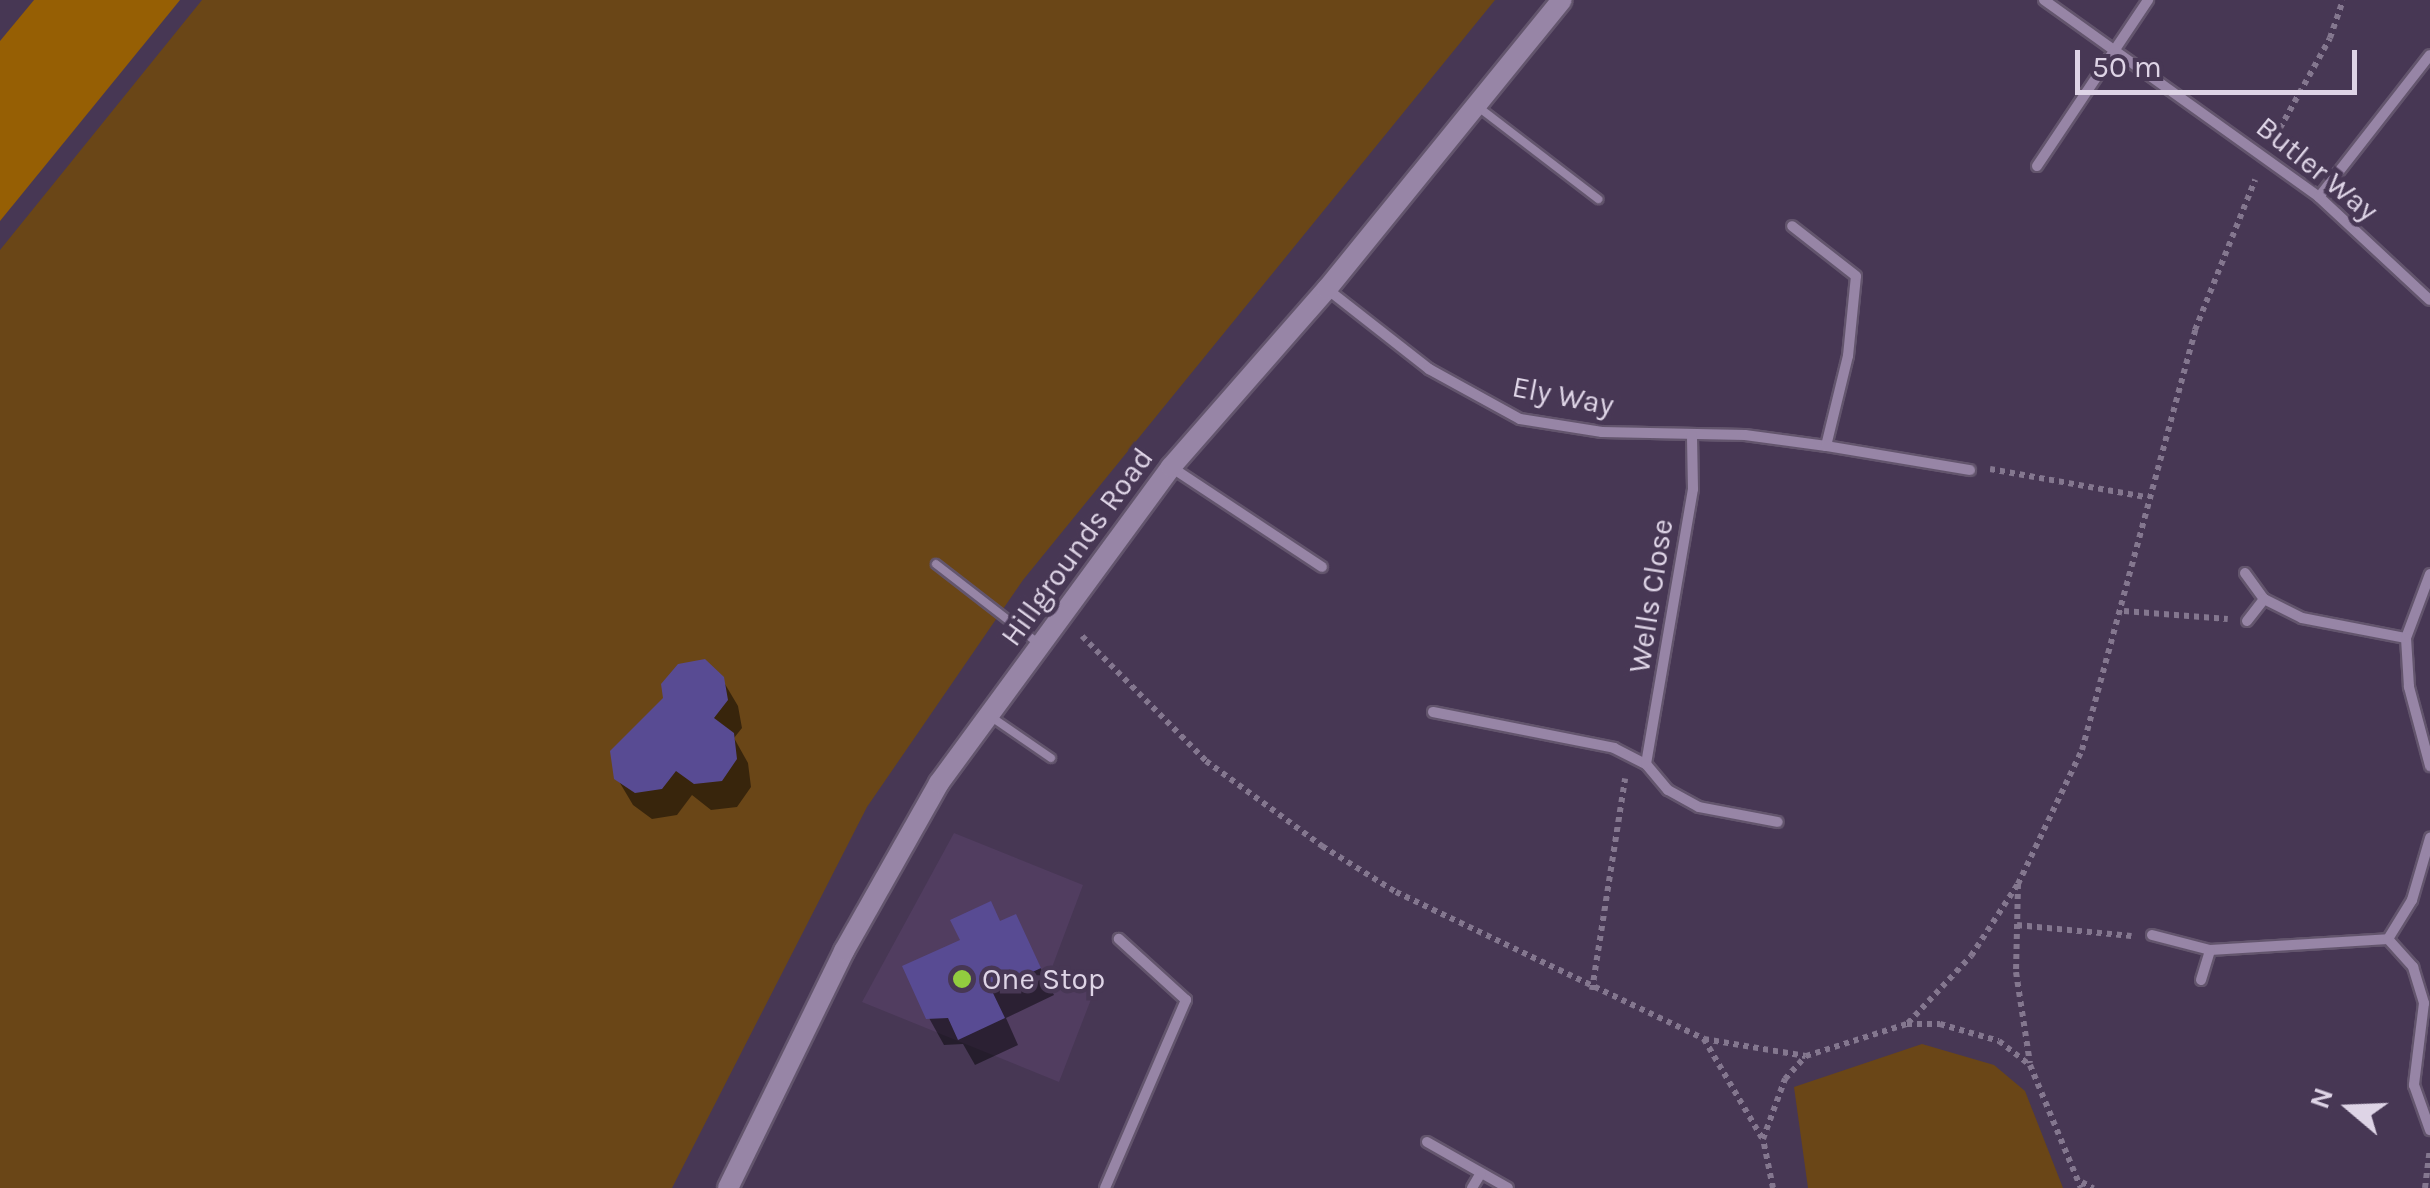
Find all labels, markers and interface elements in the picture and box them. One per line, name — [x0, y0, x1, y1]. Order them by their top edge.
scale bar — [2080, 30, 2362, 92]
text: 50 m — [2092, 49, 2162, 85]
street label: Butler Way — [2249, 109, 2385, 229]
street label: Ely Way — [1509, 369, 1617, 423]
street label: Hillgrounds Road — [993, 441, 1161, 653]
street label: Wells Close — [1621, 516, 1681, 676]
place label: One Stop — [982, 961, 1105, 997]
marker: One Stop — [951, 968, 973, 990]
north arrow — [2300, 1058, 2400, 1158]
text: N — [2302, 1083, 2340, 1113]

